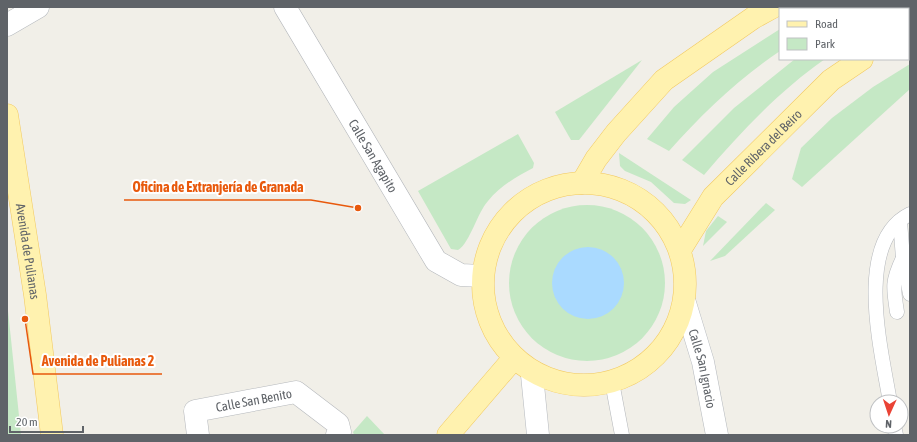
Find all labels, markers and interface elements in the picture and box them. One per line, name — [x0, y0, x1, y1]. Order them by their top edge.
legend — [779, 8, 909, 60]
text: Road — [815, 17, 838, 31]
text: Park — [815, 37, 836, 51]
street label: Calle Ribera del Beiro — [722, 106, 805, 188]
street label: Calle San Agapito — [346, 116, 401, 195]
callout: Oficina de Extranjería de Granada — [124, 174, 311, 200]
text: Oficina de Extranjería de Granada — [132, 179, 304, 195]
street label: Avenida de Pulianas — [13, 202, 43, 301]
street label: Calle San Ignacio — [686, 327, 719, 409]
callout: Avenida de Pulianas 2 — [33, 348, 162, 374]
text: Avenida de Pulianas 2 — [41, 353, 155, 369]
street label: Calle San Benito — [214, 385, 293, 414]
north arrow — [869, 394, 909, 434]
scale bar — [10, 408, 83, 434]
text: 20 m — [16, 415, 38, 429]
text: N — [885, 418, 892, 430]

